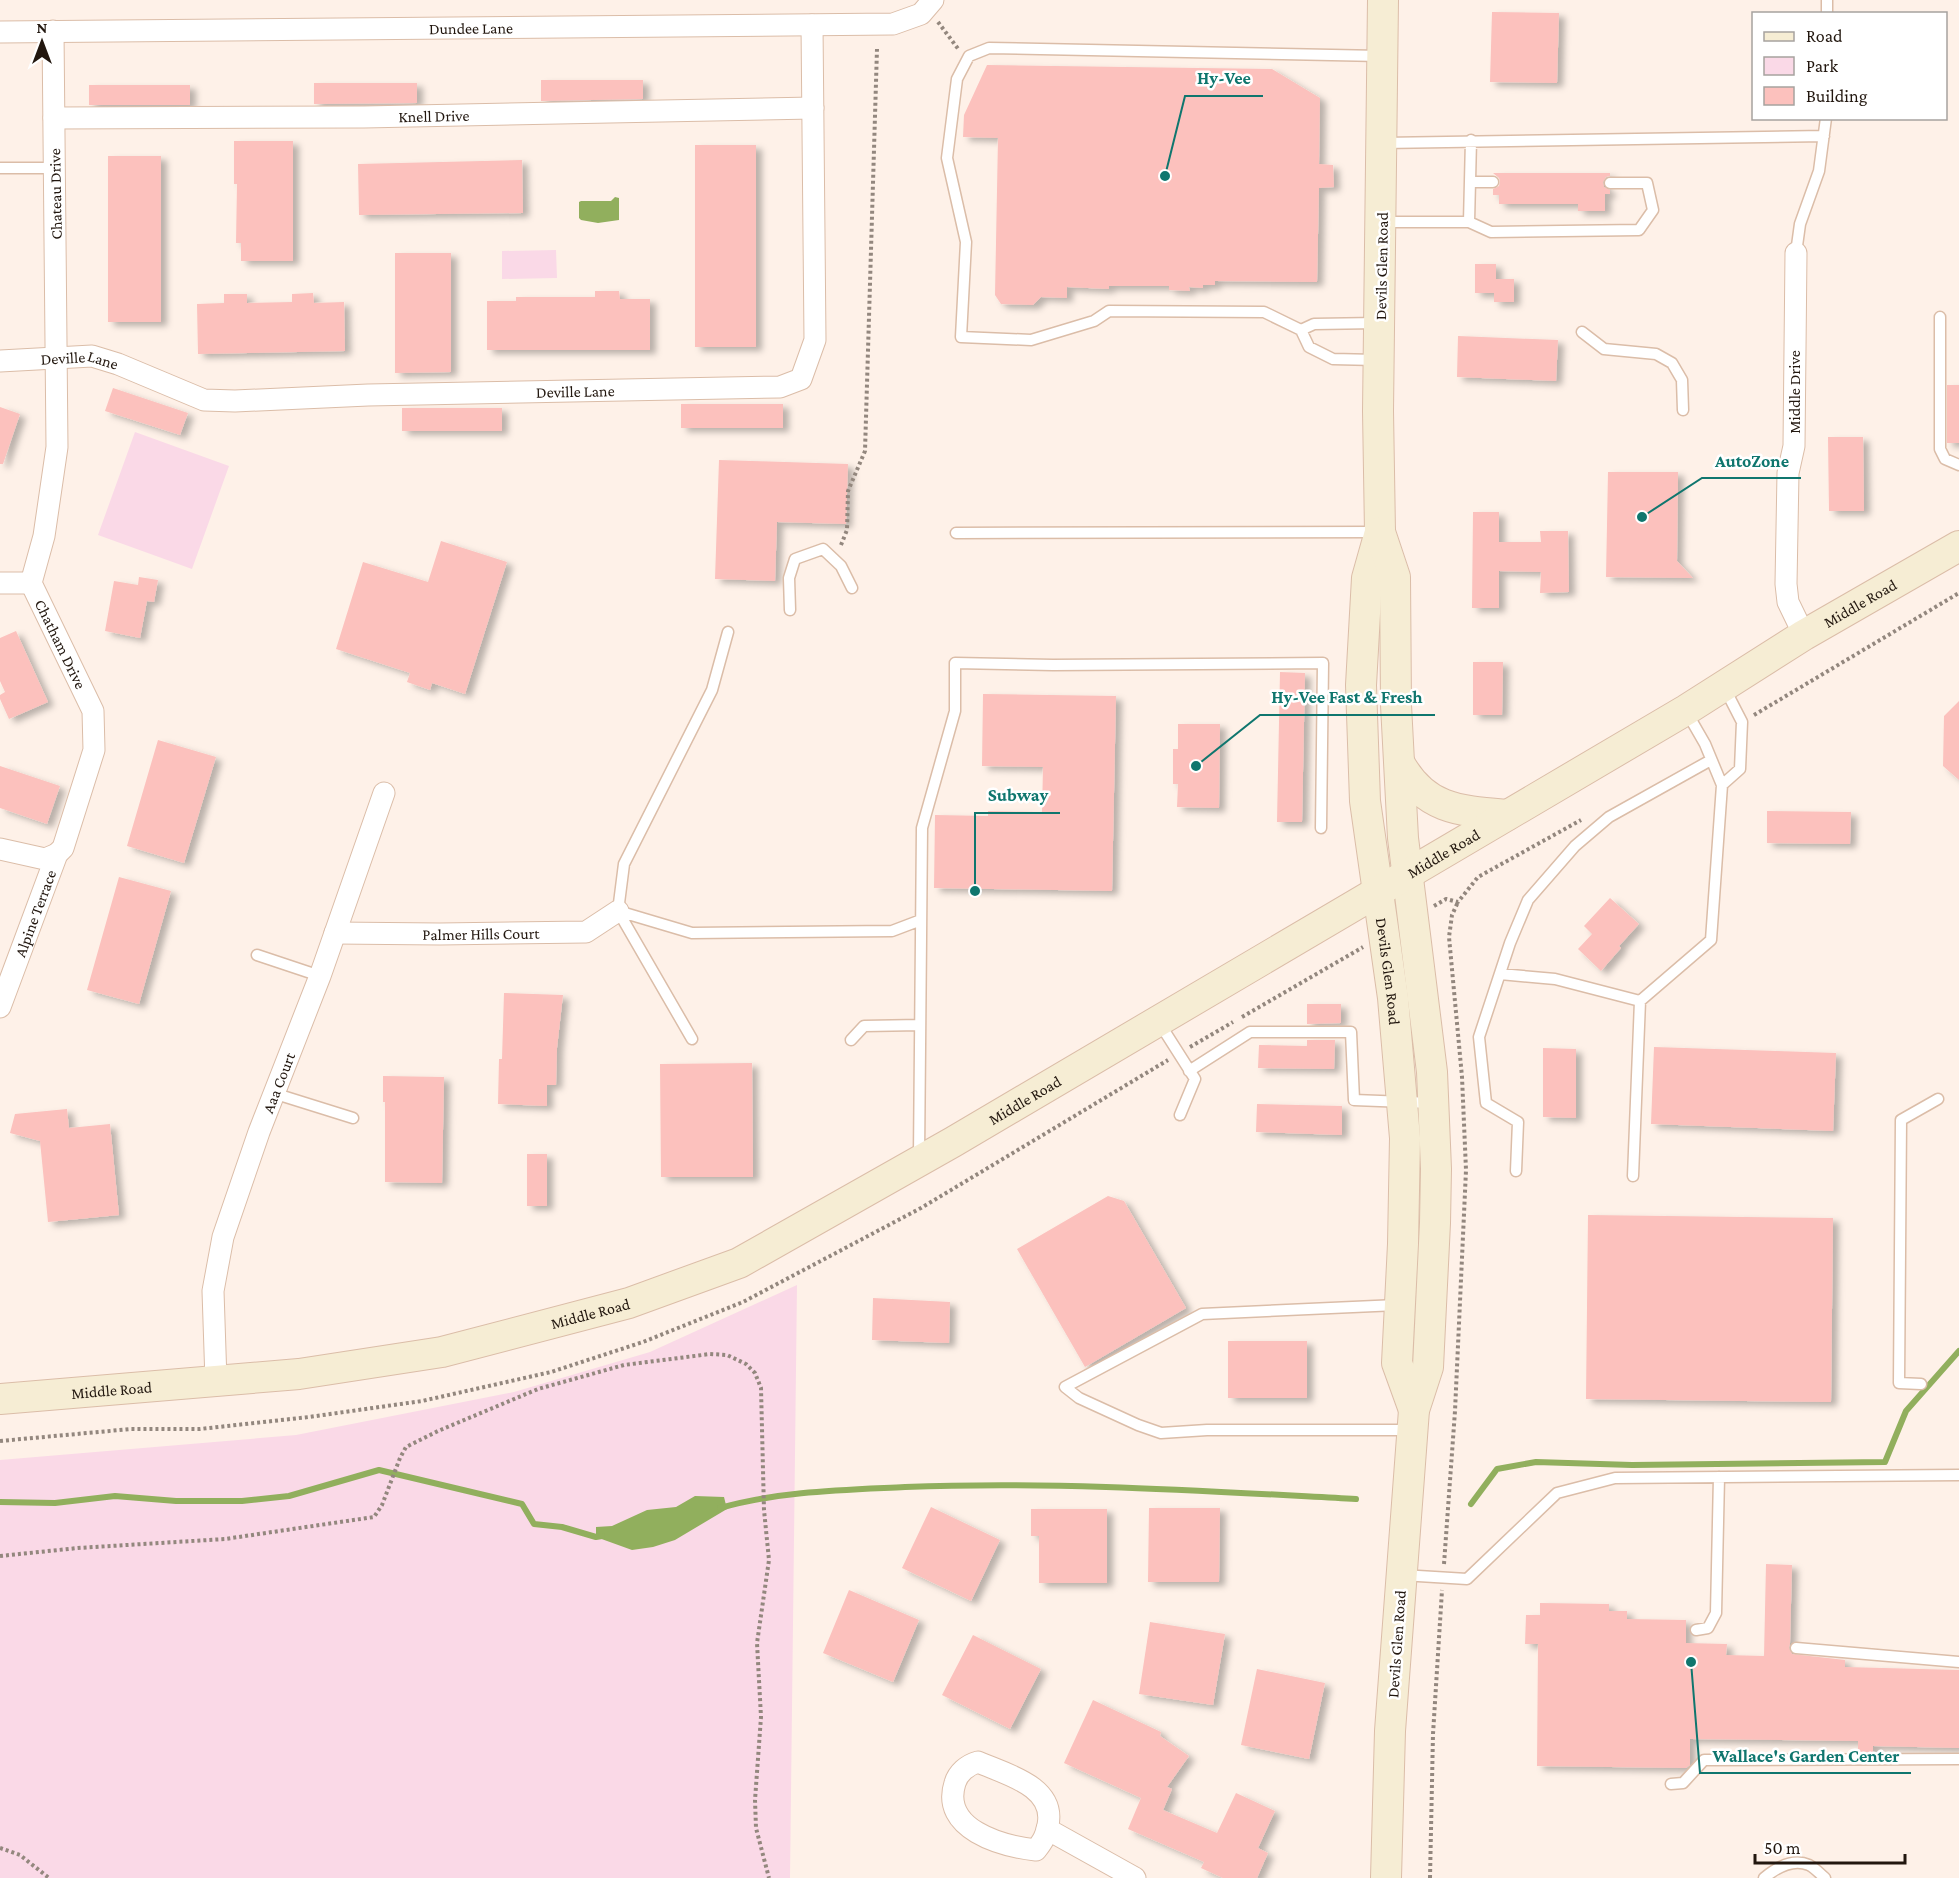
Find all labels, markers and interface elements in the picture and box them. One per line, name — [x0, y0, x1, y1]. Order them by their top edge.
north arrow — [12, 12, 72, 72]
legend — [1752, 12, 1947, 120]
text: N — [37, 19, 48, 36]
street label: Dundee Lane — [429, 19, 513, 37]
text: Road — [1806, 26, 1843, 46]
text: Park — [1806, 56, 1838, 76]
callout: Hy-Vee — [1185, 60, 1263, 96]
text: Hy-Vee — [1197, 68, 1251, 88]
text: Building — [1806, 86, 1868, 106]
street label: Knell Drive — [398, 107, 470, 125]
street label: Chateau Drive — [46, 148, 65, 240]
street label: Devils Glen Road — [1372, 211, 1391, 320]
street label: Deville Lane — [40, 347, 120, 373]
street label: Middle Drive — [1786, 350, 1803, 434]
street label: Deville Lane — [536, 382, 615, 401]
callout: AutoZone — [1702, 442, 1801, 478]
text: AutoZone — [1714, 451, 1789, 471]
street label: Middle Road — [1821, 576, 1900, 631]
street label: Chatham Drive — [32, 597, 90, 692]
callout: Hy-Vee Fast & Fresh — [1260, 679, 1435, 715]
text: Hy-Vee Fast & Fresh — [1271, 687, 1423, 707]
callout: Subway — [975, 777, 1060, 813]
text: Subway — [988, 785, 1048, 805]
street label: Middle Road — [1404, 825, 1483, 881]
street label: Alpine Terrace — [11, 868, 59, 959]
street label: Devils Glen Road — [1373, 917, 1403, 1026]
street label: Palmer Hills Court — [422, 925, 540, 943]
street label: Aaa Court — [259, 1049, 299, 1116]
street label: Middle Road — [986, 1072, 1065, 1128]
street label: Middle Road — [549, 1295, 632, 1332]
street label: Middle Road — [71, 1378, 153, 1402]
street label: Devils Glen Road — [1384, 1589, 1409, 1699]
callout: Wallace's Garden Center — [1700, 1737, 1911, 1773]
text: Wallace's Garden Center — [1712, 1746, 1899, 1766]
scale bar — [1755, 1827, 1905, 1865]
text: 50 m — [1764, 1838, 1801, 1858]

